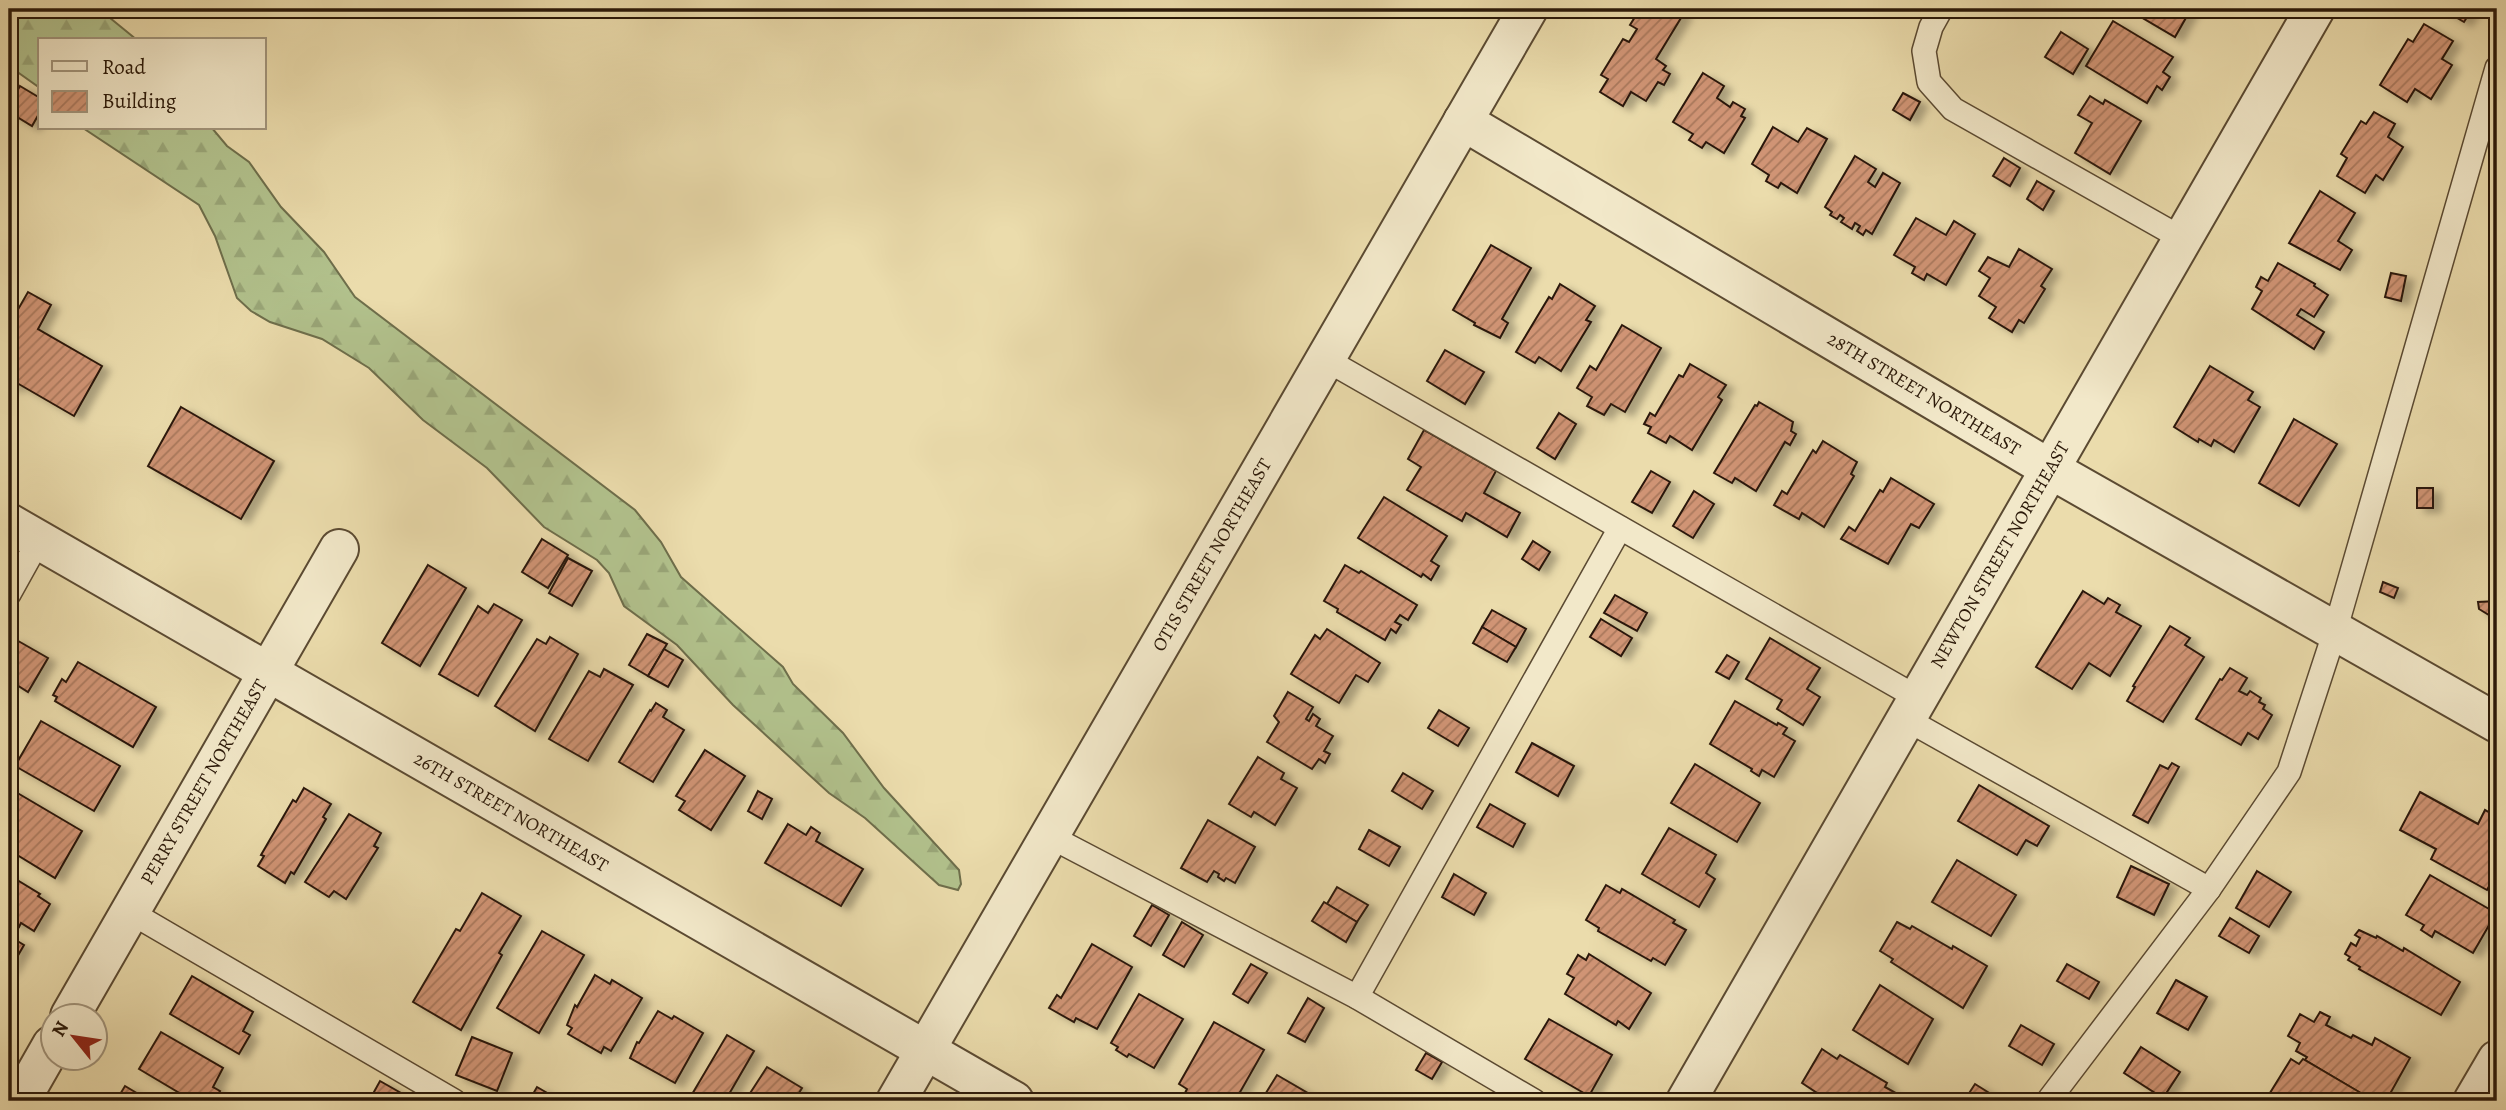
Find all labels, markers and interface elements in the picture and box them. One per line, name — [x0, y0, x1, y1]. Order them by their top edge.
legend — [38, 38, 266, 130]
text: Road — [102, 53, 146, 81]
text: Building — [102, 87, 177, 115]
street label: 28TH STREET NORTHEAST — [1822, 326, 2026, 462]
street label: NEWTON STREET NORTHEAST — [1924, 436, 2076, 673]
street label: OTIS STREET NORTHEAST — [1146, 453, 1278, 656]
street label: PERRY STREET NORTHEAST — [134, 674, 274, 890]
street label: 26TH STREET NORTHEAST — [409, 746, 614, 879]
north arrow — [38, 1002, 108, 1072]
text: N — [45, 1016, 75, 1041]

